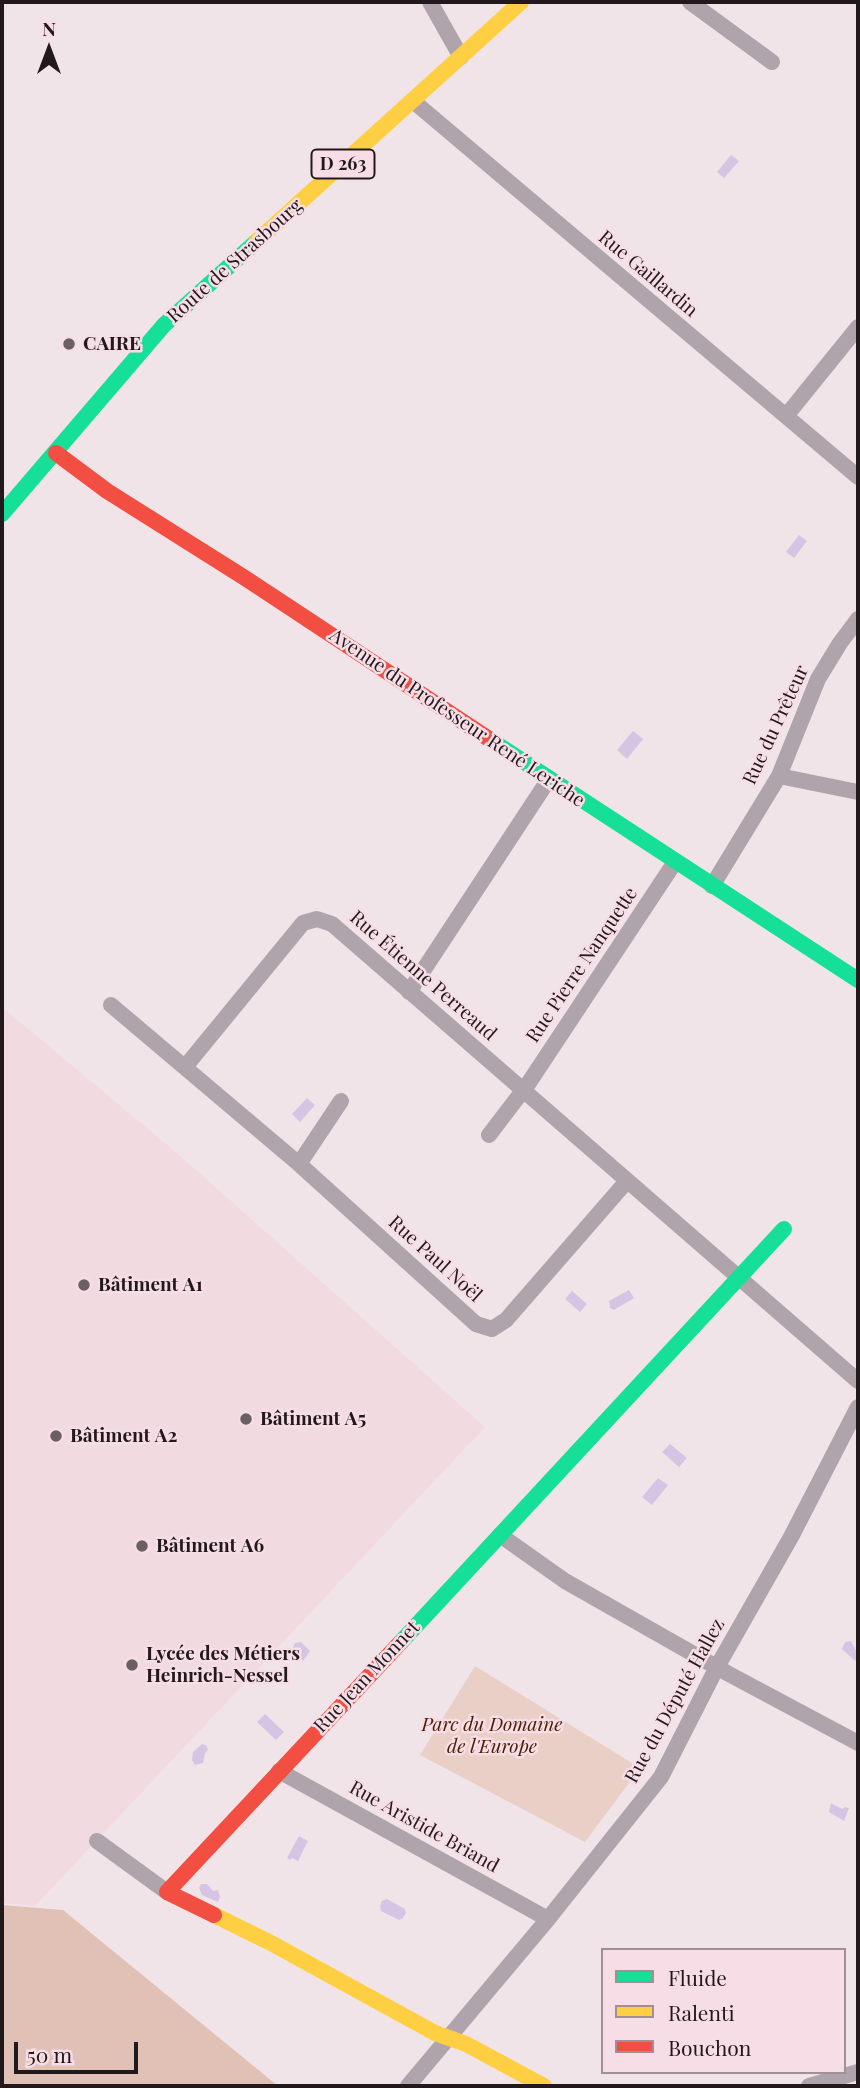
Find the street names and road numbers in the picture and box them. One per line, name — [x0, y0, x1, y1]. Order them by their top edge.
road number: D 263 — [312, 149, 374, 178]
street label: Route de Strasbourg — [163, 194, 307, 328]
street label: Rue Gaillardin — [594, 226, 702, 322]
street label: Avenue du Professeur René Leriche — [325, 624, 589, 812]
street label: Rue du Prêteur — [738, 662, 814, 788]
street label: Rue Pierre Nanquette — [522, 883, 642, 1047]
street label: Rue Étienne Perreaud — [345, 906, 501, 1046]
street label: Rue Paul Noël — [384, 1211, 486, 1307]
street label: Rue du Député Hallez — [620, 1615, 730, 1787]
street label: Rue Jean Monnet — [309, 1616, 425, 1738]
street label: Rue Aristide Briand — [345, 1776, 503, 1878]

